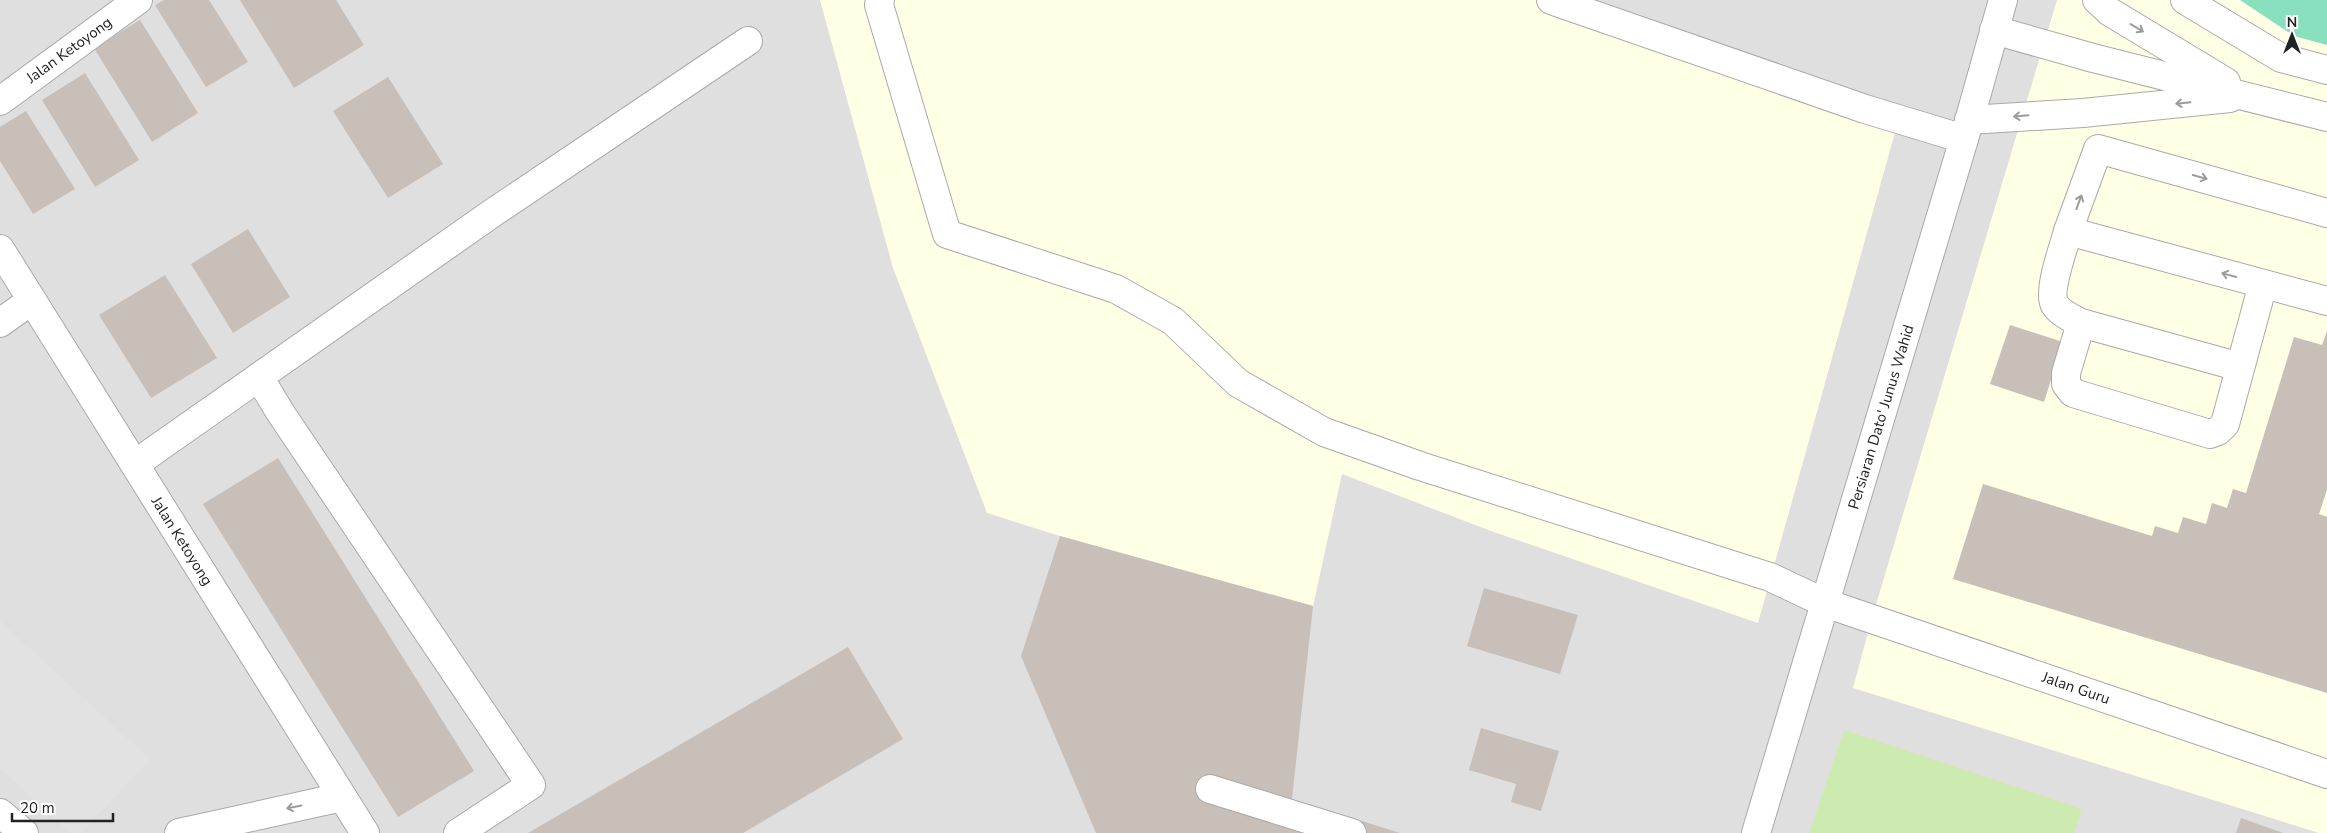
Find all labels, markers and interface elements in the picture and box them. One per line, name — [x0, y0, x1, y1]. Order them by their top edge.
north arrow — [2267, 10, 2317, 60]
street label: Jalan Ketoyong — [21, 12, 116, 88]
text: N — [2287, 13, 2297, 32]
one-way arrow — [2129, 24, 2143, 34]
one-way arrow — [2175, 98, 2191, 108]
one-way arrow — [2013, 111, 2029, 121]
one-way arrow — [2191, 173, 2207, 182]
one-way arrow — [2075, 195, 2084, 210]
one-way arrow — [2222, 269, 2238, 279]
street label: Persiaran Dato' Junus Wahid — [1843, 322, 1919, 512]
street label: Jalan Ketoyong — [146, 492, 217, 589]
street label: Jalan Guru — [2038, 667, 2113, 709]
scale bar — [12, 790, 114, 822]
text: 20 m — [20, 798, 55, 818]
one-way arrow — [287, 803, 303, 812]

